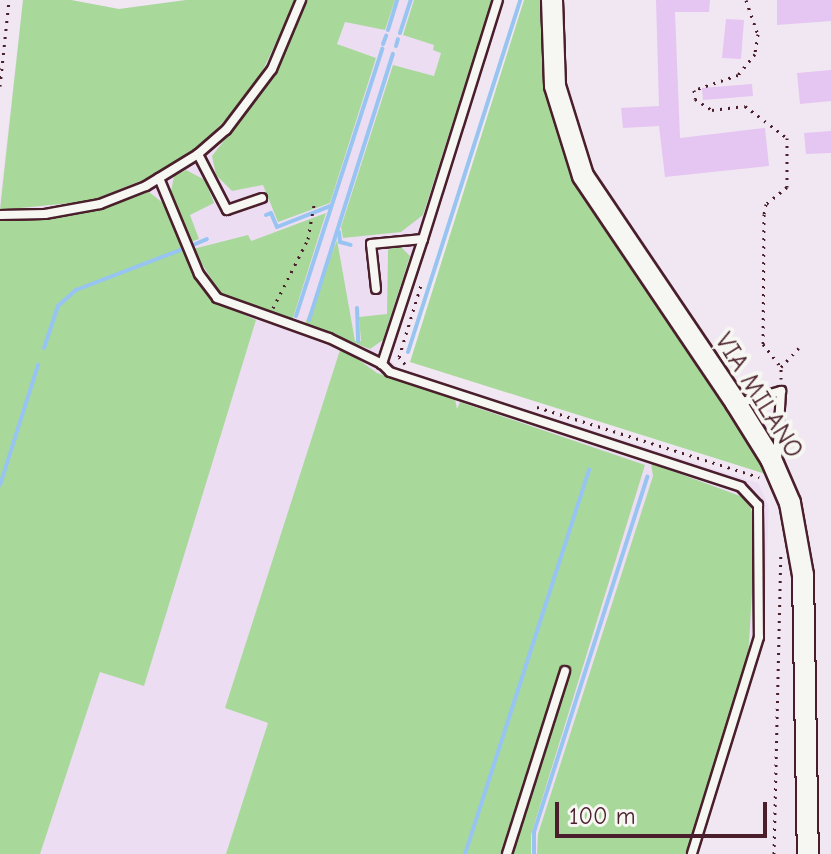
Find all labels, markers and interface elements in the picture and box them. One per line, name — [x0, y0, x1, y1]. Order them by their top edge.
street label: VIA MILANO — [707, 328, 809, 464]
scale bar — [559, 786, 771, 836]
text: 100 m — [569, 802, 636, 830]

